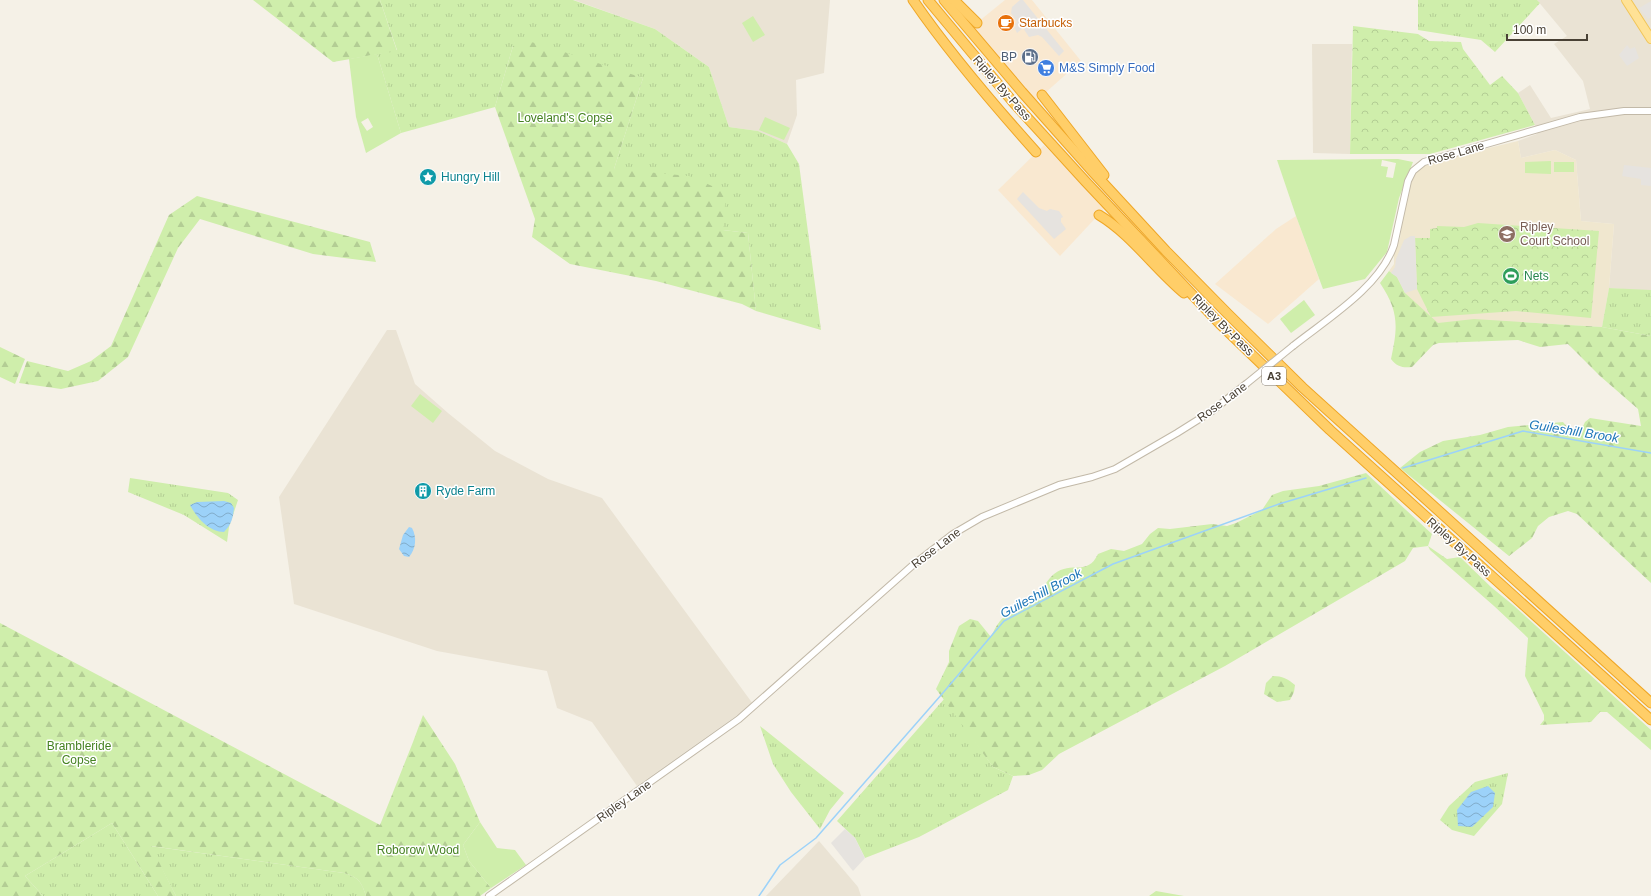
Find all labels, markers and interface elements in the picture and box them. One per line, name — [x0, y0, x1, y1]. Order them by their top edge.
cafe icon: Starbucks — [996, 13, 1016, 33]
place label: Starbucks — [1019, 16, 1072, 30]
scale bar — [1507, 16, 1587, 42]
text: 100 m — [1513, 23, 1546, 37]
fuel station icon: BP — [1020, 47, 1040, 67]
place label: BP — [1001, 50, 1017, 64]
street label: Ripley By-Pass — [970, 53, 1034, 123]
supermarket icon: M&S Simply Food — [1036, 58, 1056, 78]
place label: M&S Simply Food — [1059, 61, 1155, 75]
park label: Loveland's Copse — [517, 111, 613, 125]
street label: Rose Lane — [1426, 138, 1486, 168]
place icon: Hungry Hill — [418, 167, 438, 187]
place label: Hungry Hill — [441, 170, 500, 184]
place label: Ripley Court School — [1520, 220, 1589, 248]
school or university icon: Ripley Court School — [1497, 224, 1517, 244]
sports icon: Nets — [1501, 266, 1521, 286]
place label: Nets — [1524, 269, 1549, 283]
street label: Ripley By-Pass — [1189, 291, 1257, 359]
road number: A3 — [1262, 367, 1286, 385]
street label: Rose Lane — [1194, 379, 1250, 425]
water label: Guileshill Brook — [1528, 417, 1621, 446]
building icon: Ryde Farm — [413, 481, 433, 501]
place label: Ryde Farm — [436, 484, 495, 498]
street label: Ripley By-Pass — [1424, 515, 1494, 579]
street label: Rose Lane — [909, 525, 964, 571]
water label: Guileshill Brook — [998, 564, 1086, 621]
park label: Brambleride Copse — [47, 739, 112, 767]
street label: Ripley Lane — [594, 777, 654, 825]
park label: Roborow Wood — [377, 843, 459, 857]

